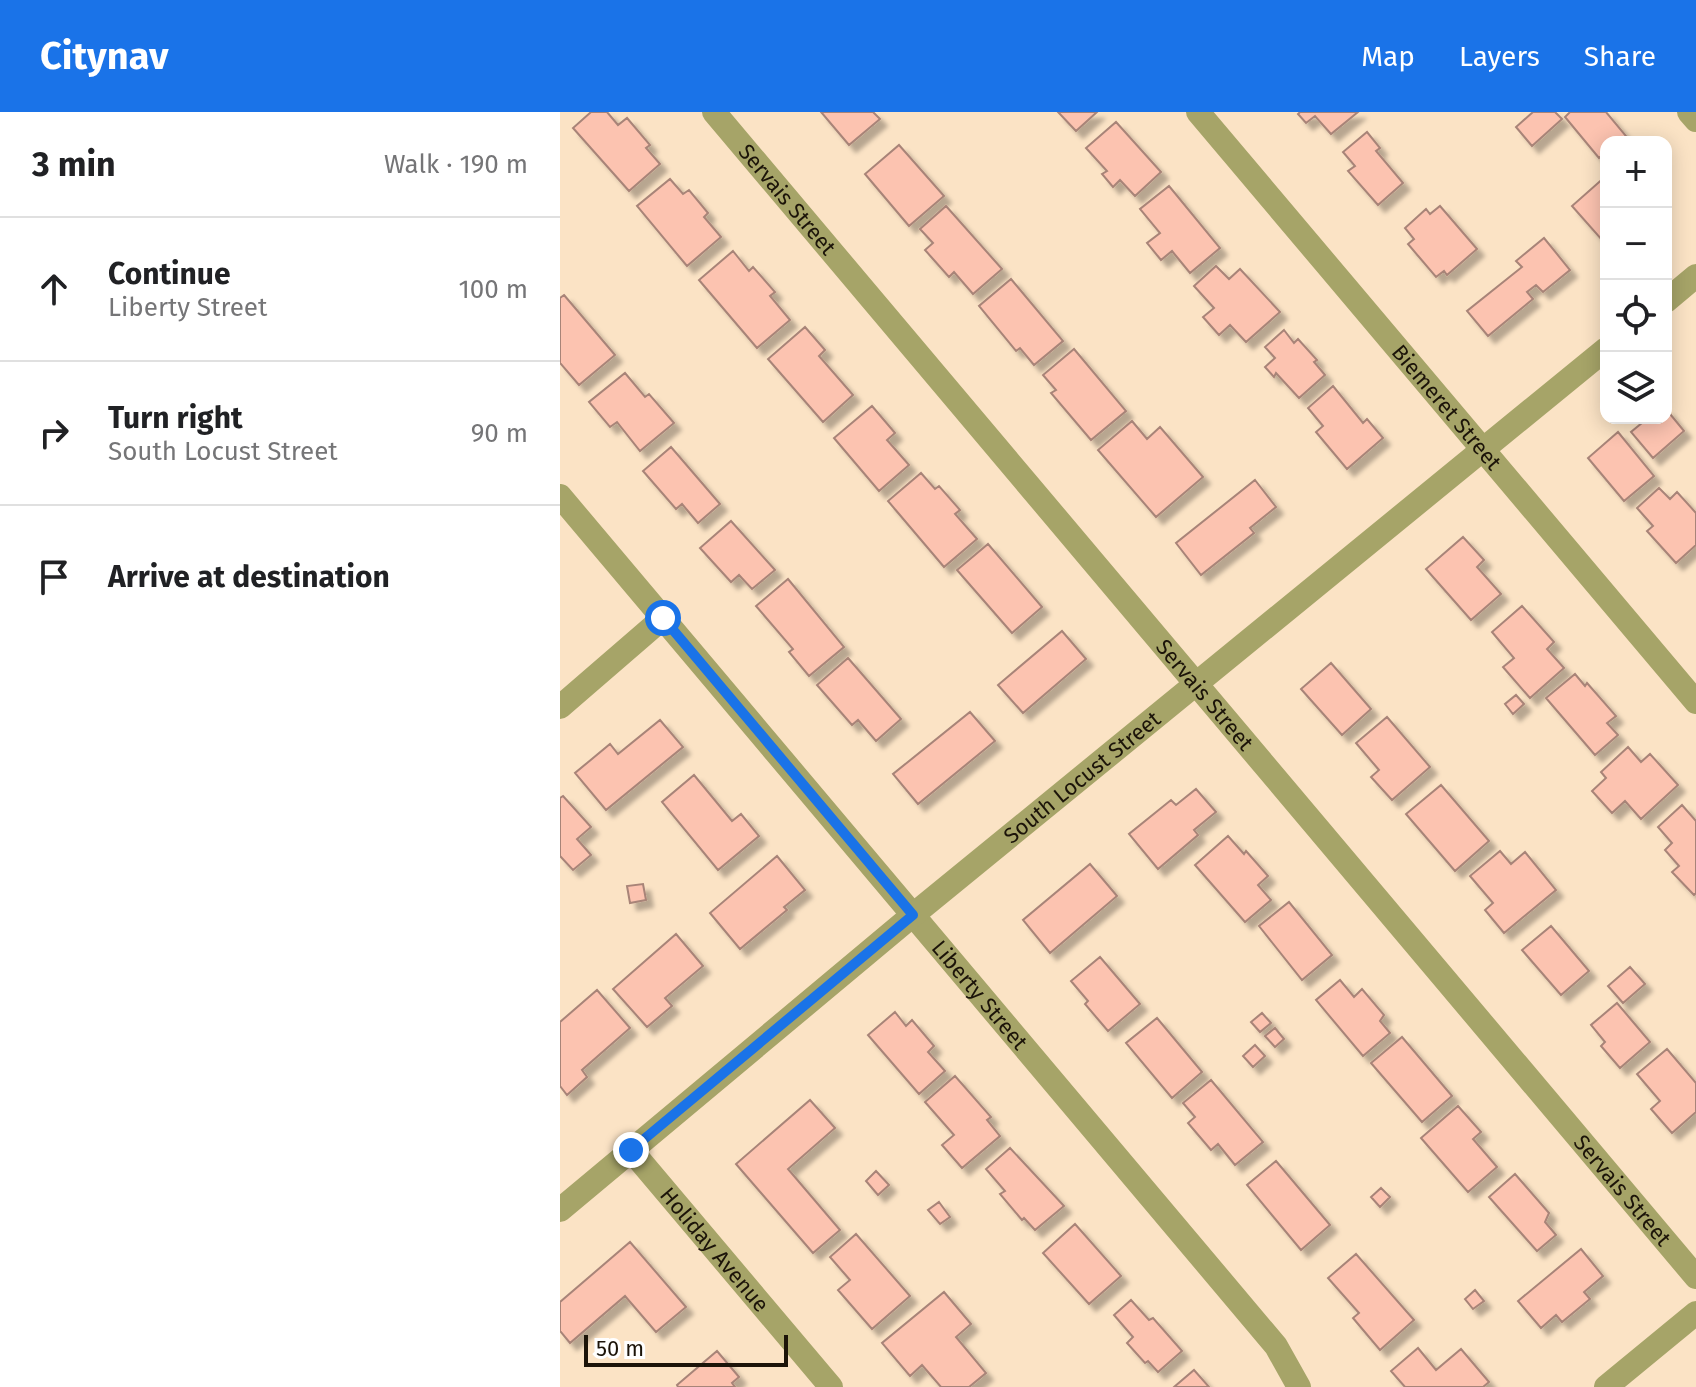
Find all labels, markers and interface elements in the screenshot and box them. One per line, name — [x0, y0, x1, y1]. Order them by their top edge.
text: Citynav — [40, 33, 168, 79]
text: Map — [1361, 40, 1415, 73]
text: Layers — [1459, 40, 1540, 73]
text: Share — [1584, 40, 1656, 73]
map controls — [1600, 136, 1672, 424]
button: + — [1600, 136, 1672, 208]
street label: Servais Street — [733, 138, 842, 261]
text: 3 min — [32, 144, 116, 185]
text: Walk · 190 m — [384, 149, 528, 180]
button: − — [1600, 208, 1672, 280]
text: Continue — [108, 256, 231, 292]
icon: ahead — [32, 267, 76, 311]
text: 100 m — [459, 274, 528, 305]
button: locate — [1600, 280, 1672, 352]
text: Liberty Street — [108, 292, 267, 323]
street label: Biemeret Street — [1386, 339, 1507, 476]
button: layers — [1600, 352, 1672, 424]
text: Turn right — [108, 400, 243, 436]
icon: right — [32, 411, 76, 455]
text: 90 m — [471, 418, 528, 449]
text: South Locust Street — [108, 436, 338, 467]
icon: arrive — [32, 555, 76, 599]
text: Arrive at destination — [108, 559, 390, 595]
route start — [645, 600, 681, 636]
street label: Servais Street — [1150, 634, 1259, 756]
street label: South Locust Street — [998, 705, 1166, 850]
street label: Liberty Street — [926, 935, 1034, 1055]
street label: Servais Street — [1568, 1129, 1677, 1252]
route end — [613, 1132, 649, 1168]
street label: Holiday Avenue — [654, 1182, 775, 1318]
scale bar — [584, 1331, 788, 1367]
text: 50 m — [596, 1335, 644, 1362]

